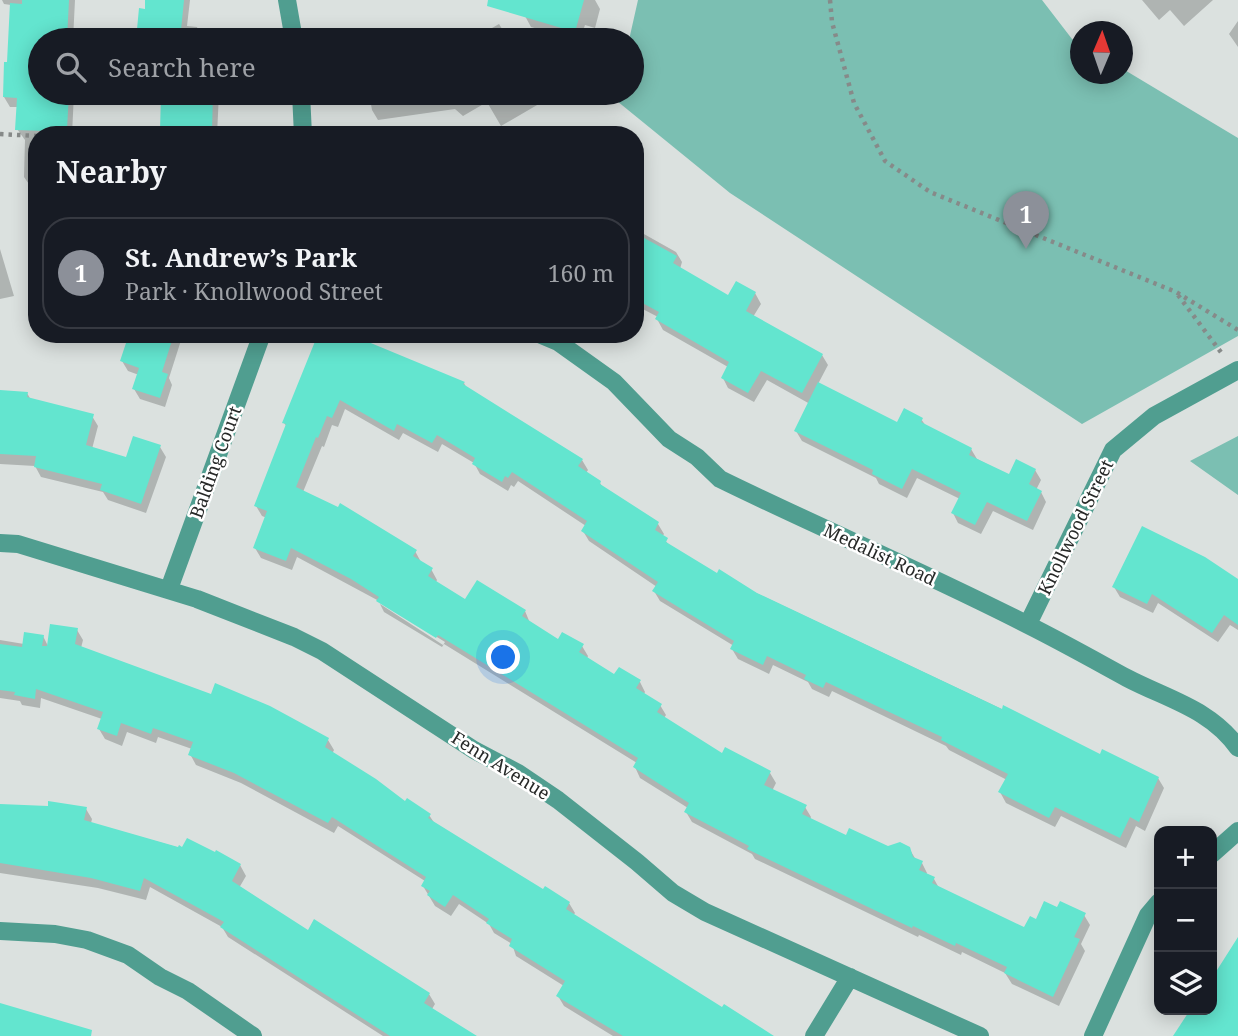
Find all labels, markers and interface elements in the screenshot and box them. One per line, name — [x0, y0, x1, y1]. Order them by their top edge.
north arrow — [1070, 21, 1133, 84]
search box — [28, 28, 644, 105]
icon: search — [52, 48, 90, 86]
text: Search here — [108, 49, 256, 85]
text: Nearby — [56, 151, 167, 192]
pin: 1 — [1003, 191, 1049, 249]
text: St. Andrew’s Park — [125, 239, 357, 275]
text: 1 — [75, 257, 88, 289]
text: 160 m — [548, 257, 614, 289]
text: Park · Knollwood Street — [125, 275, 383, 307]
street label: Balding Court — [184, 402, 246, 522]
street label: Knollwood Street — [1032, 455, 1118, 599]
street label: Medalist Road — [820, 517, 940, 591]
your location — [486, 640, 520, 674]
street label: Fenn Avenue — [447, 725, 555, 805]
map controls — [1154, 826, 1217, 1015]
button: + — [1154, 826, 1217, 889]
button: − — [1154, 889, 1217, 952]
button: layers — [1154, 952, 1217, 1015]

